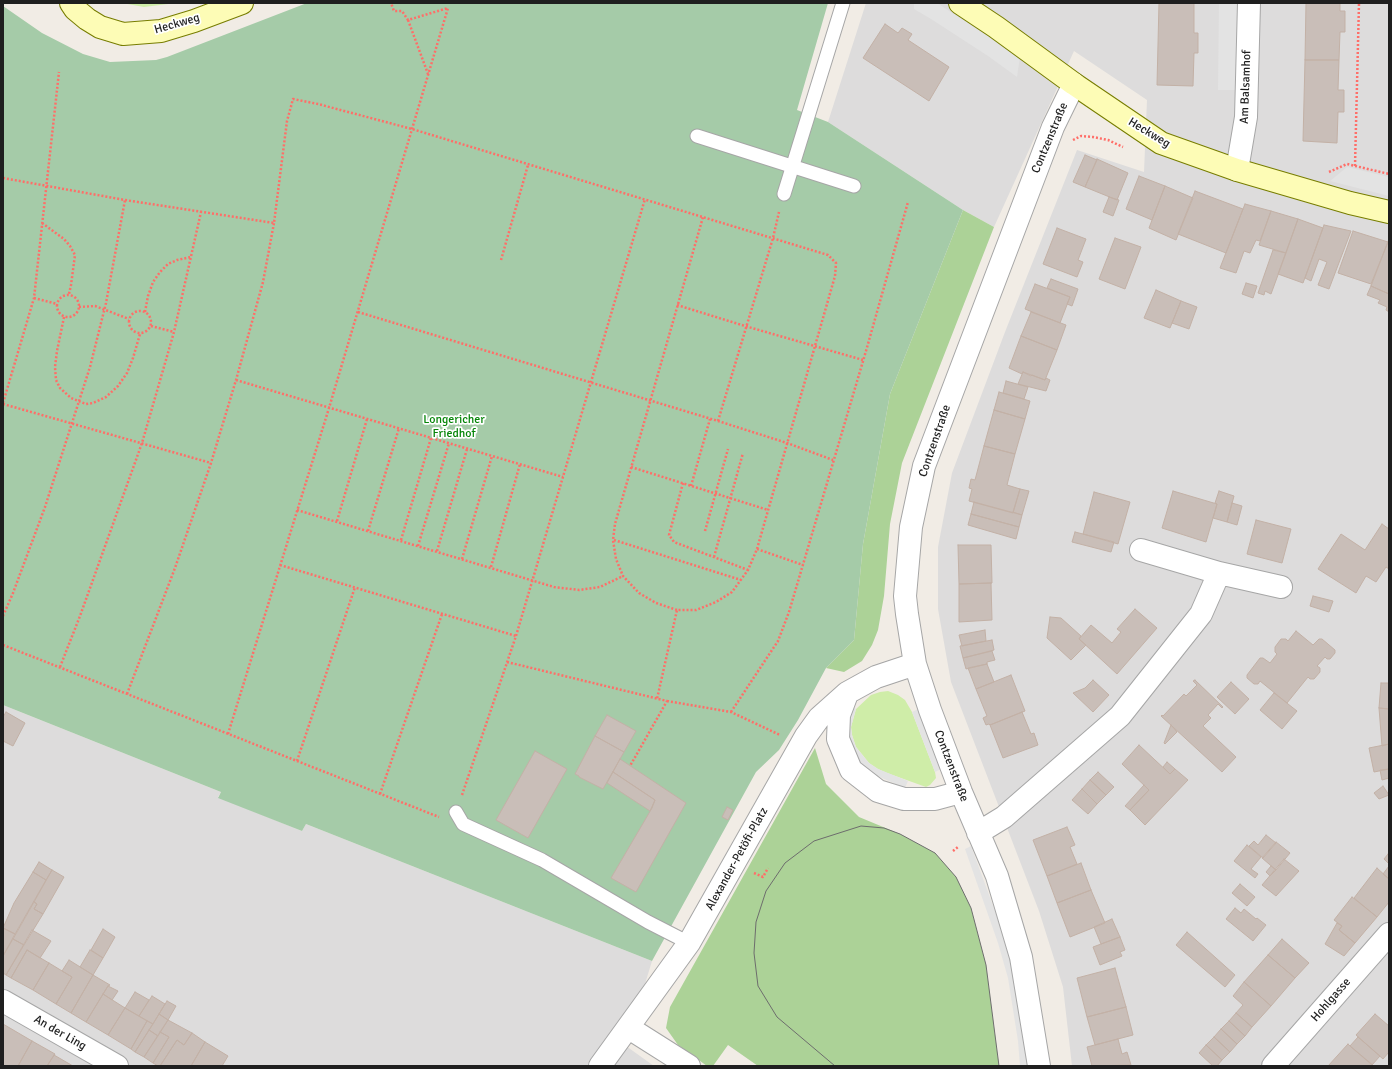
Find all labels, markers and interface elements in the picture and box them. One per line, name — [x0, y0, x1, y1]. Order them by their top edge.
street label: Heckweg — [153, 11, 201, 37]
street label: Am Balsamhof — [1238, 50, 1254, 124]
street label: Contzenstraße — [1029, 100, 1071, 176]
street label: Heckweg — [1125, 115, 1173, 151]
street label: Contzenstraße — [916, 403, 954, 479]
park label: Longericher Friedhof — [423, 413, 485, 441]
street label: Contzenstraße — [931, 728, 971, 804]
street label: Alexander-Petöfi-Platz — [703, 805, 771, 913]
street label: Hohlgasse — [1308, 975, 1354, 1025]
street label: An der Ling — [31, 1012, 89, 1054]

